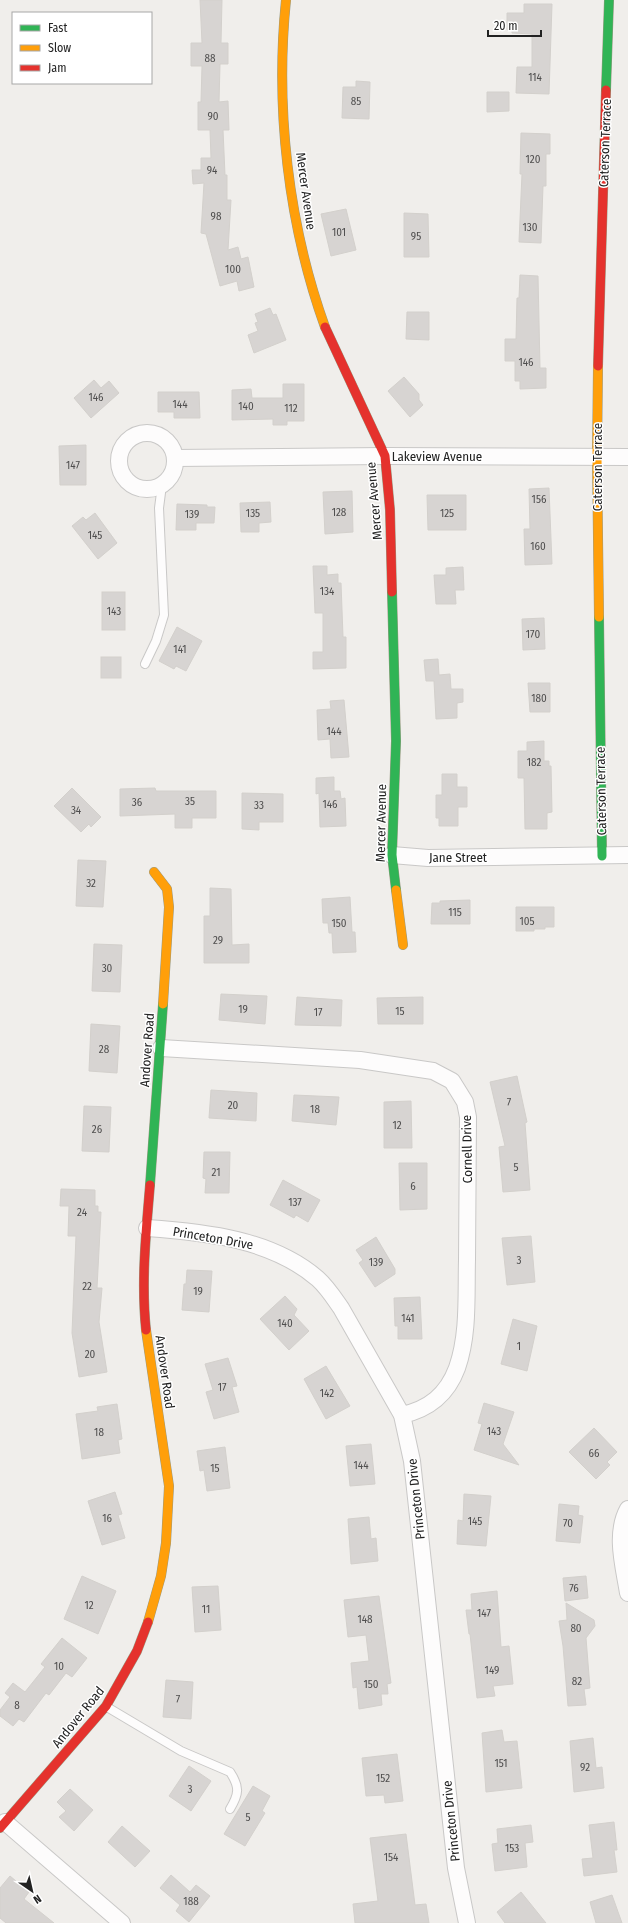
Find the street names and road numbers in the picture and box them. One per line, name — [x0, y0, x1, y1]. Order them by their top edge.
street label: Caterson Terrace — [596, 99, 614, 187]
street label: Mercer Avenue — [293, 151, 319, 231]
street label: Caterson Terrace — [590, 423, 605, 511]
street label: Lakeview Avenue — [392, 449, 482, 464]
street label: Mercer Avenue — [363, 461, 385, 541]
street label: Caterson Terrace — [593, 747, 609, 835]
street label: Mercer Avenue — [373, 784, 389, 862]
street label: Jane Street — [429, 850, 488, 865]
street label: Andover Road — [137, 1012, 157, 1088]
street label: Cornell Drive — [459, 1115, 475, 1183]
street label: Princeton Drive — [172, 1224, 254, 1252]
street label: Andover Road — [152, 1334, 178, 1410]
street label: Princeton Drive — [404, 1458, 428, 1540]
street label: Andover Road — [49, 1683, 107, 1751]
street label: Princeton Drive — [439, 1780, 463, 1862]

